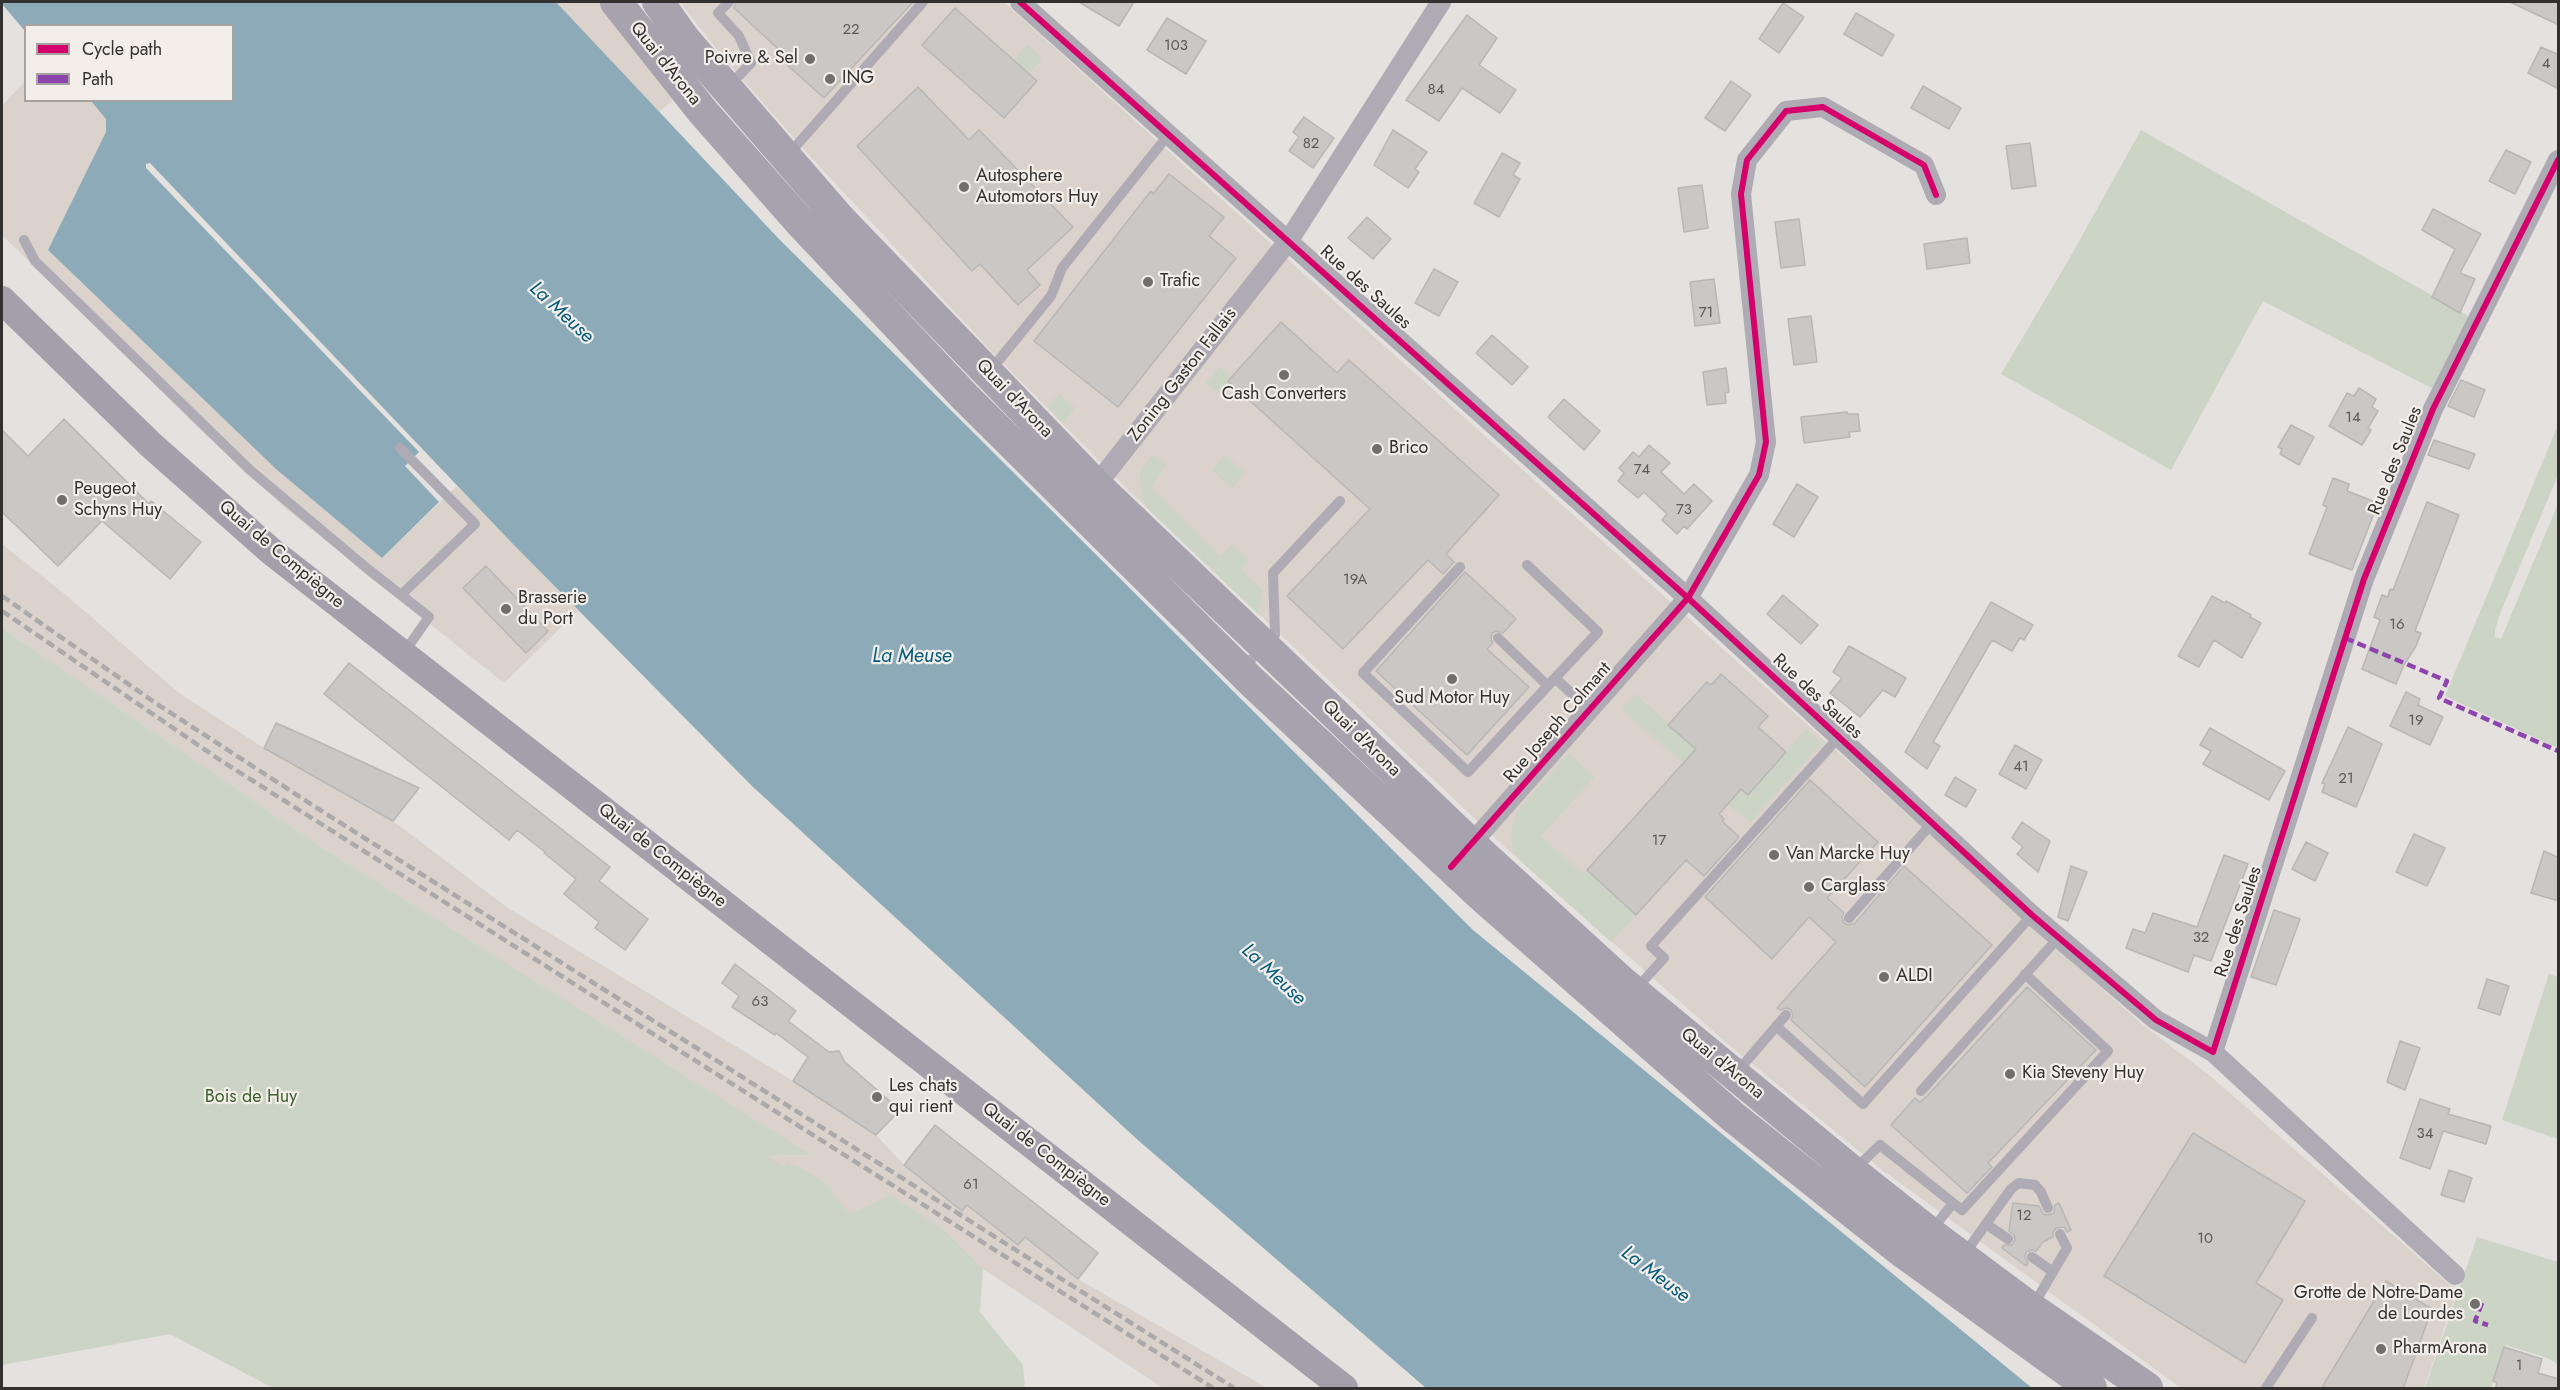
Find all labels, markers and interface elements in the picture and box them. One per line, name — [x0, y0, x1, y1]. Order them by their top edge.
street label: Quai d'Arona — [625, 18, 705, 110]
house number: 22 — [842, 21, 860, 39]
legend — [24, 24, 234, 102]
text: Cycle path — [82, 36, 162, 62]
house number: 103 — [1164, 37, 1188, 55]
place label: Poivre & Sel — [705, 48, 798, 70]
marker: Poivre & Sel — [803, 52, 817, 66]
house number: 4 — [2542, 55, 2550, 73]
text: Path — [82, 66, 114, 92]
place label: ING — [842, 68, 874, 90]
marker: ING — [823, 72, 837, 86]
house number: 84 — [1428, 81, 1444, 99]
house number: 82 — [1303, 135, 1319, 153]
place label: Autosphere Automotors Huy — [976, 166, 1098, 208]
marker: Autosphere Automotors Huy — [957, 180, 971, 194]
street label: Rue des Saules — [1315, 241, 1415, 335]
place label: Trafic — [1160, 271, 1200, 293]
marker: Trafic — [1141, 275, 1155, 289]
water label: La Meuse — [524, 277, 598, 349]
street label: Zoning Gaston Fallais — [1124, 304, 1242, 446]
house number: 71 — [1699, 304, 1713, 322]
street label: Quai d'Arona — [971, 355, 1057, 443]
marker: Cash Converters — [1277, 368, 1291, 382]
place label: Cash Converters — [1222, 384, 1346, 406]
street label: Rue des Saules — [2364, 404, 2428, 518]
house number: 14 — [2345, 409, 2361, 427]
place label: Brico — [1389, 438, 1428, 460]
marker: Brico — [1370, 442, 1384, 456]
house number: 74 — [1634, 461, 1650, 479]
place label: Peugeot Schyns Huy — [74, 479, 162, 522]
marker: Peugeot Schyns Huy — [55, 493, 69, 507]
street label: Quai de Compiègne — [214, 496, 348, 614]
house number: 73 — [1676, 501, 1692, 519]
house number: 19A — [1343, 571, 1367, 589]
place label: Brasserie du Port — [518, 588, 587, 630]
marker: Brasserie du Port — [499, 602, 513, 616]
house number: 16 — [2389, 616, 2405, 634]
water label: La Meuse — [872, 645, 952, 669]
street label: Rue des Saules — [1768, 650, 1866, 744]
street label: Rue Joseph Colmant — [1500, 658, 1616, 788]
marker: Sud Motor Huy — [1445, 672, 1459, 686]
place label: Sud Motor Huy — [1394, 688, 1510, 710]
street label: Quai d'Arona — [1317, 696, 1405, 782]
house number: 19 — [2408, 712, 2424, 730]
house number: 41 — [2013, 758, 2029, 776]
house number: 21 — [2338, 770, 2354, 788]
street label: Quai de Compiègne — [594, 799, 730, 913]
house number: 17 — [1652, 832, 1666, 850]
place label: Van Marcke Huy — [1786, 844, 1910, 866]
marker: Van Marcke Huy — [1767, 848, 1781, 862]
street label: Rue des Saules — [2211, 864, 2267, 980]
place label: Carglass — [1821, 876, 1885, 898]
marker: Carglass — [1802, 880, 1816, 894]
house number: 32 — [2193, 929, 2209, 947]
water label: La Meuse — [1236, 939, 1310, 1011]
place label: ALDI — [1896, 966, 1933, 988]
marker: ALDI — [1877, 970, 1891, 984]
house number: 63 — [752, 993, 768, 1011]
street label: Quai d'Arona — [1676, 1024, 1768, 1104]
place label: Kia Steveny Huy — [2022, 1063, 2144, 1085]
marker: Kia Steveny Huy — [2003, 1067, 2017, 1081]
place label: Les chats qui rient — [889, 1076, 957, 1118]
park label: Bois de Huy — [205, 1087, 297, 1109]
marker: Les chats qui rient — [870, 1090, 884, 1104]
street label: Quai de Compiègne — [978, 1098, 1114, 1212]
house number: 34 — [2417, 1125, 2433, 1143]
house number: 61 — [963, 1176, 979, 1194]
house number: 12 — [2016, 1207, 2032, 1225]
house number: 10 — [2197, 1230, 2213, 1248]
water label: La Meuse — [1616, 1241, 1694, 1309]
place label: Grotte de Notre-Dame de Lourdes — [2294, 1283, 2463, 1326]
marker: Grotte de Notre-Dame de Lourdes — [2468, 1297, 2482, 1311]
place label: PharmArona — [2393, 1338, 2487, 1360]
marker: PharmArona — [2374, 1342, 2388, 1356]
house number: 1 — [2516, 1357, 2522, 1375]

